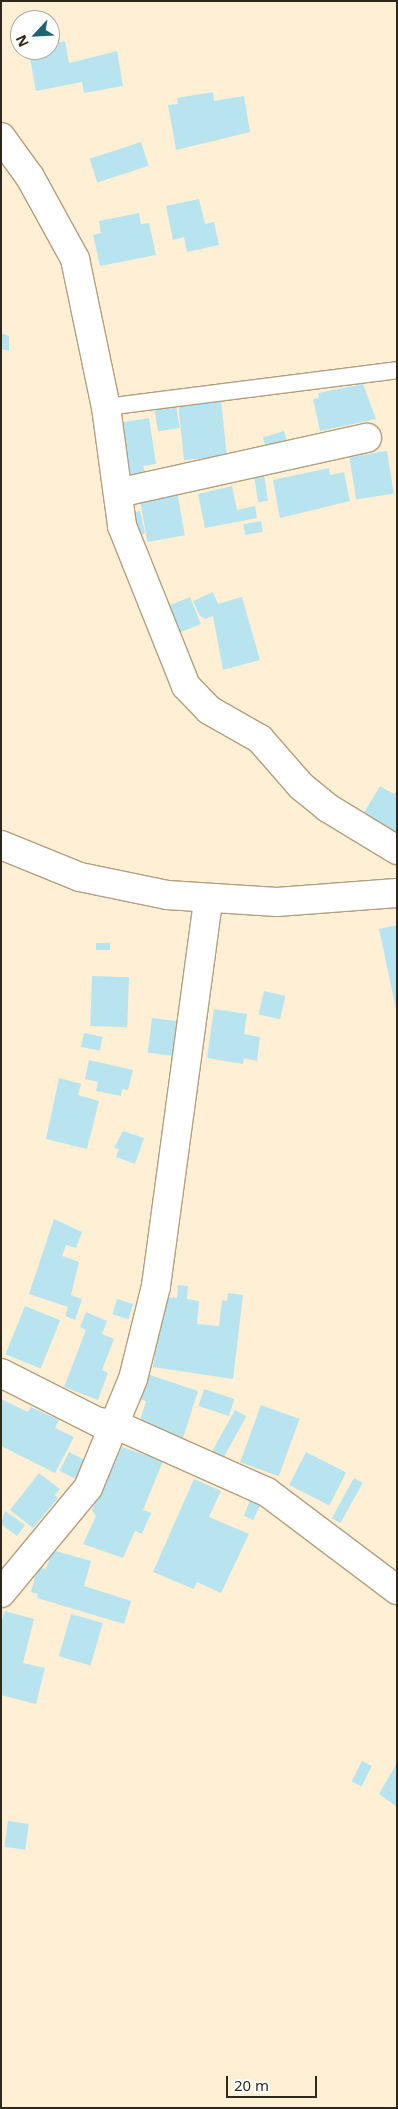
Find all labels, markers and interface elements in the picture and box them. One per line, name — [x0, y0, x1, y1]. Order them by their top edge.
north arrow — [10, 10, 60, 60]
text: N — [11, 32, 33, 50]
scale bar — [228, 2066, 319, 2098]
text: 20 m — [234, 2075, 269, 2095]

